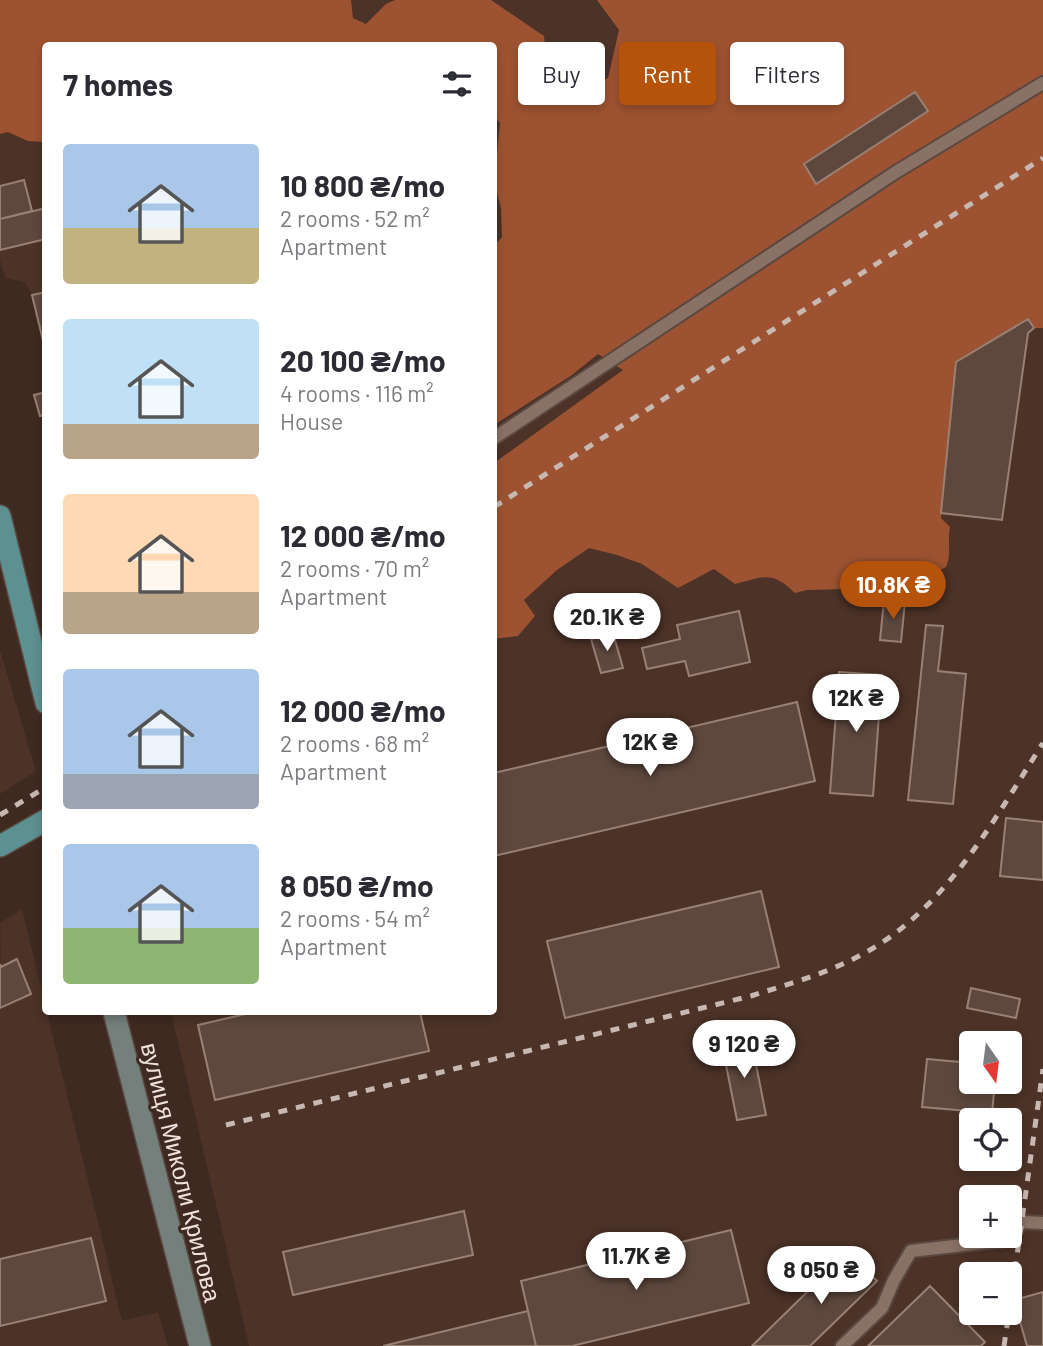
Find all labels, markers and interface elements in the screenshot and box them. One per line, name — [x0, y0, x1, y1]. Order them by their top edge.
chip: Buy — [518, 42, 605, 105]
chip: Rent — [619, 42, 716, 105]
chip: Filters — [730, 42, 844, 105]
icon: filters — [438, 65, 476, 103]
text: 7 homes — [63, 66, 173, 102]
text: 10 800 ₴/mo — [280, 167, 445, 203]
icon: home — [119, 172, 203, 256]
text: 2 rooms · 52 m² — [280, 204, 430, 232]
text: Apartment — [280, 232, 387, 260]
text: 20 100 ₴/mo — [280, 342, 446, 378]
icon: home — [119, 347, 203, 431]
text: 4 rooms · 116 m² — [280, 379, 434, 407]
text: House — [280, 407, 343, 435]
text: 12 000 ₴/mo — [280, 517, 446, 553]
icon: home — [119, 522, 203, 606]
text: 2 rooms · 70 m² — [280, 554, 429, 582]
pin: 10.8K ₴ — [828, 562, 958, 621]
text: 10.8K ₴ — [856, 570, 930, 598]
text: Apartment — [280, 582, 387, 610]
pin: 20.1K ₴ — [542, 594, 672, 653]
text: 20.1K ₴ — [570, 602, 644, 630]
pin: 12K ₴ — [807, 674, 905, 734]
text: 12K ₴ — [828, 683, 884, 711]
text: 12 000 ₴/mo — [280, 692, 446, 728]
icon: home — [119, 697, 203, 781]
pin: 12K ₴ — [601, 718, 699, 778]
text: 12K ₴ — [622, 727, 678, 755]
text: 2 rooms · 68 m² — [280, 729, 429, 757]
text: Apartment — [280, 757, 387, 785]
text: 8 050 ₴/mo — [280, 867, 434, 903]
icon: home — [119, 872, 203, 956]
text: 2 rooms · 54 m² — [280, 904, 430, 932]
text: Apartment — [280, 932, 387, 960]
pin: 9 120 ₴ — [679, 1020, 809, 1080]
text: 9 120 ₴ — [709, 1029, 779, 1057]
north arrow — [959, 1031, 1022, 1094]
map controls — [959, 1031, 1022, 1325]
street label: вулиця Миколи Крилова — [136, 1039, 228, 1305]
button: locate — [959, 1108, 1022, 1171]
button: + — [959, 1185, 1022, 1248]
pin: 11.7K ₴ — [571, 1232, 701, 1292]
text: 11.7K ₴ — [602, 1241, 670, 1269]
pin: 8 050 ₴ — [756, 1246, 886, 1306]
text: 8 050 ₴ — [783, 1255, 859, 1283]
button: − — [959, 1262, 1022, 1325]

